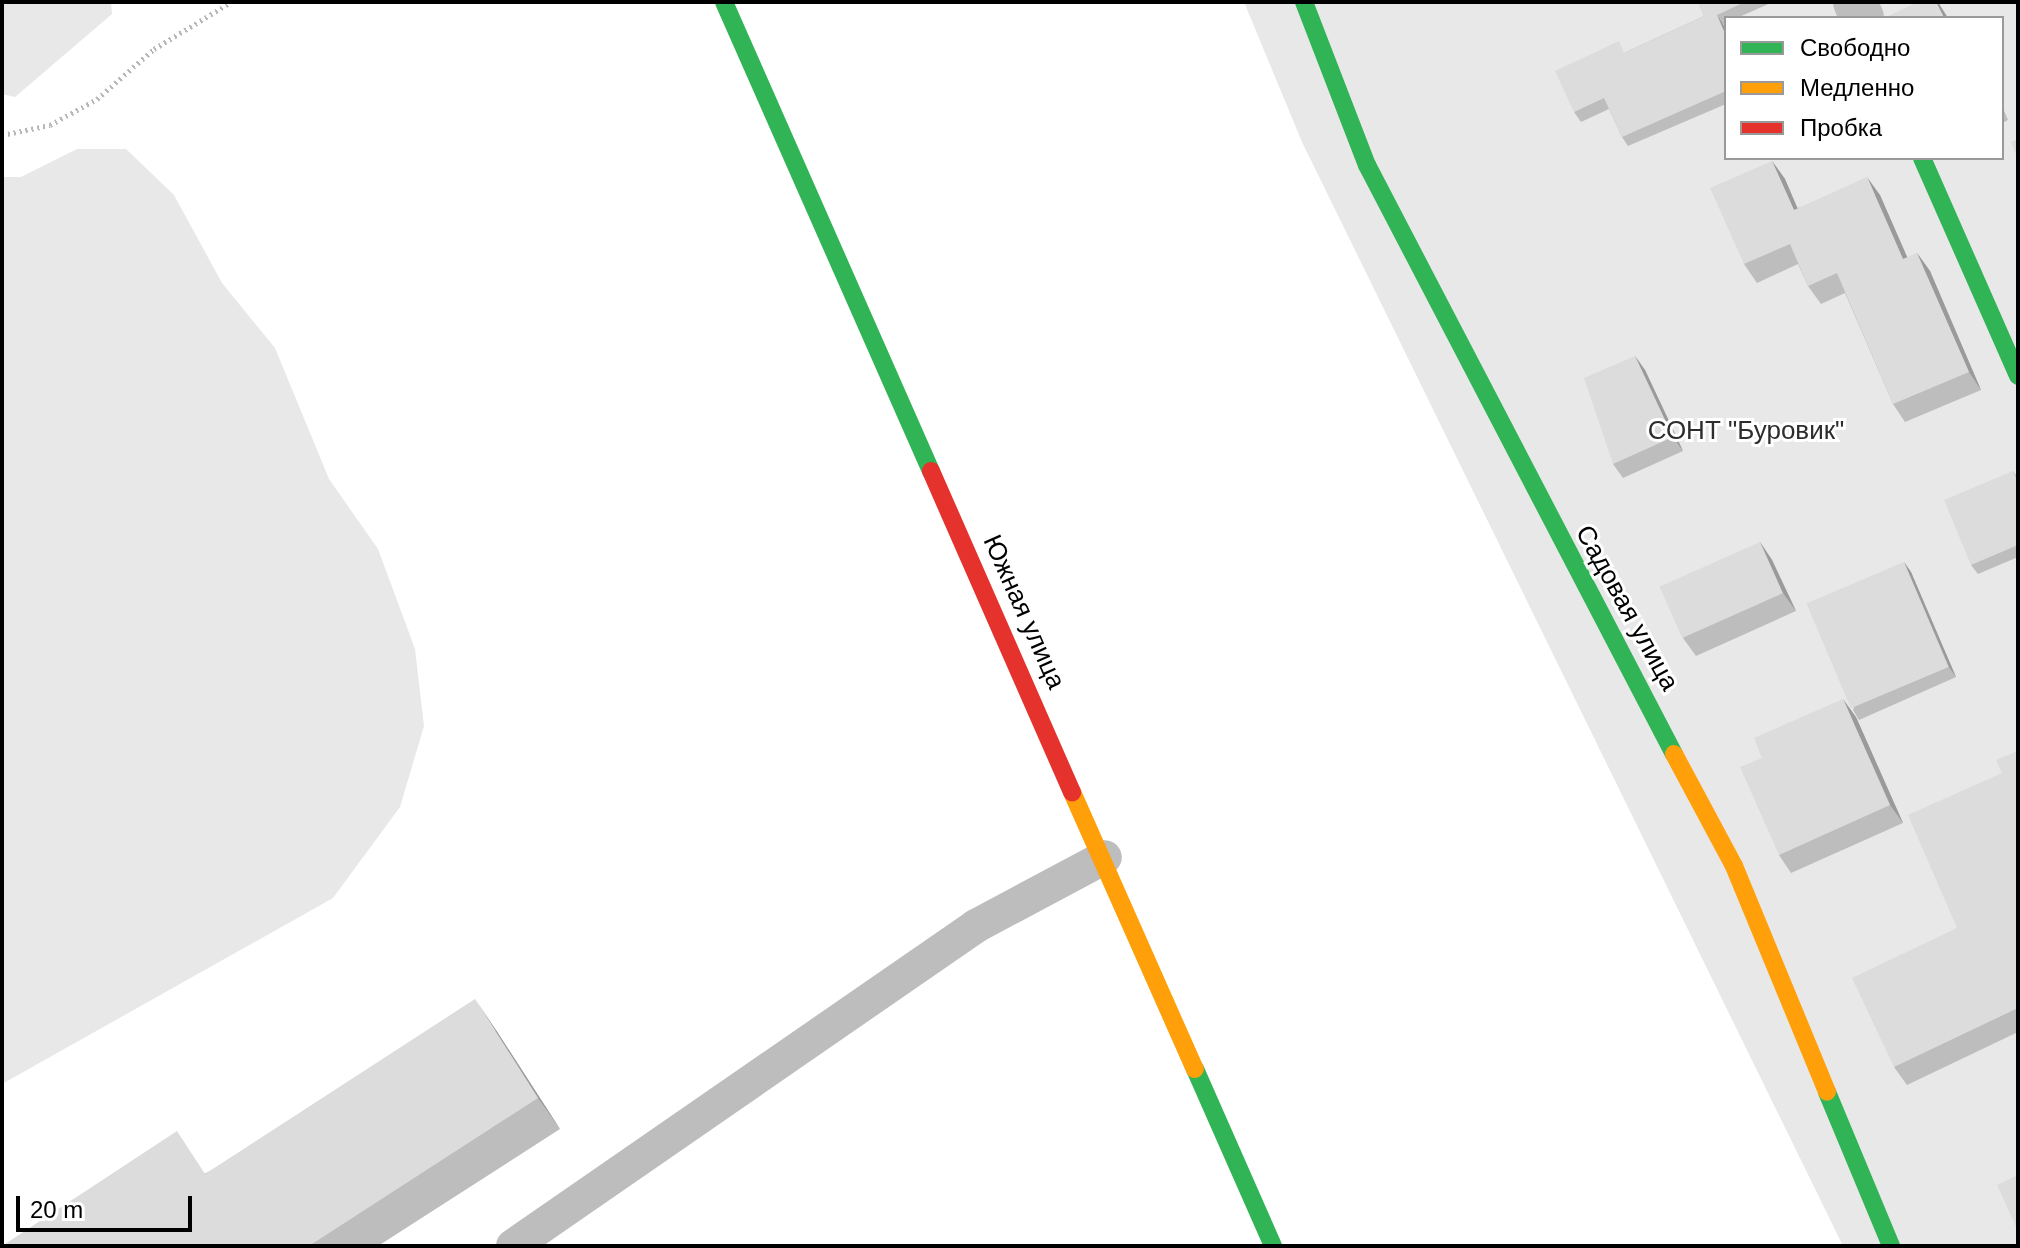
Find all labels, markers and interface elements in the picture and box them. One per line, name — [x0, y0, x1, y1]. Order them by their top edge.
legend — [1724, 16, 2004, 160]
text: Свободно — [1800, 34, 1910, 61]
text: Медленно — [1800, 74, 1914, 101]
text: Пробка — [1800, 114, 1882, 141]
park label: СОНТ "Буровик" — [1648, 415, 1844, 447]
street label: Садовая улица — [1569, 520, 1685, 696]
street label: Южная улица — [976, 530, 1072, 694]
scale bar — [20, 1180, 196, 1230]
text: 20 m — [30, 1196, 83, 1223]

